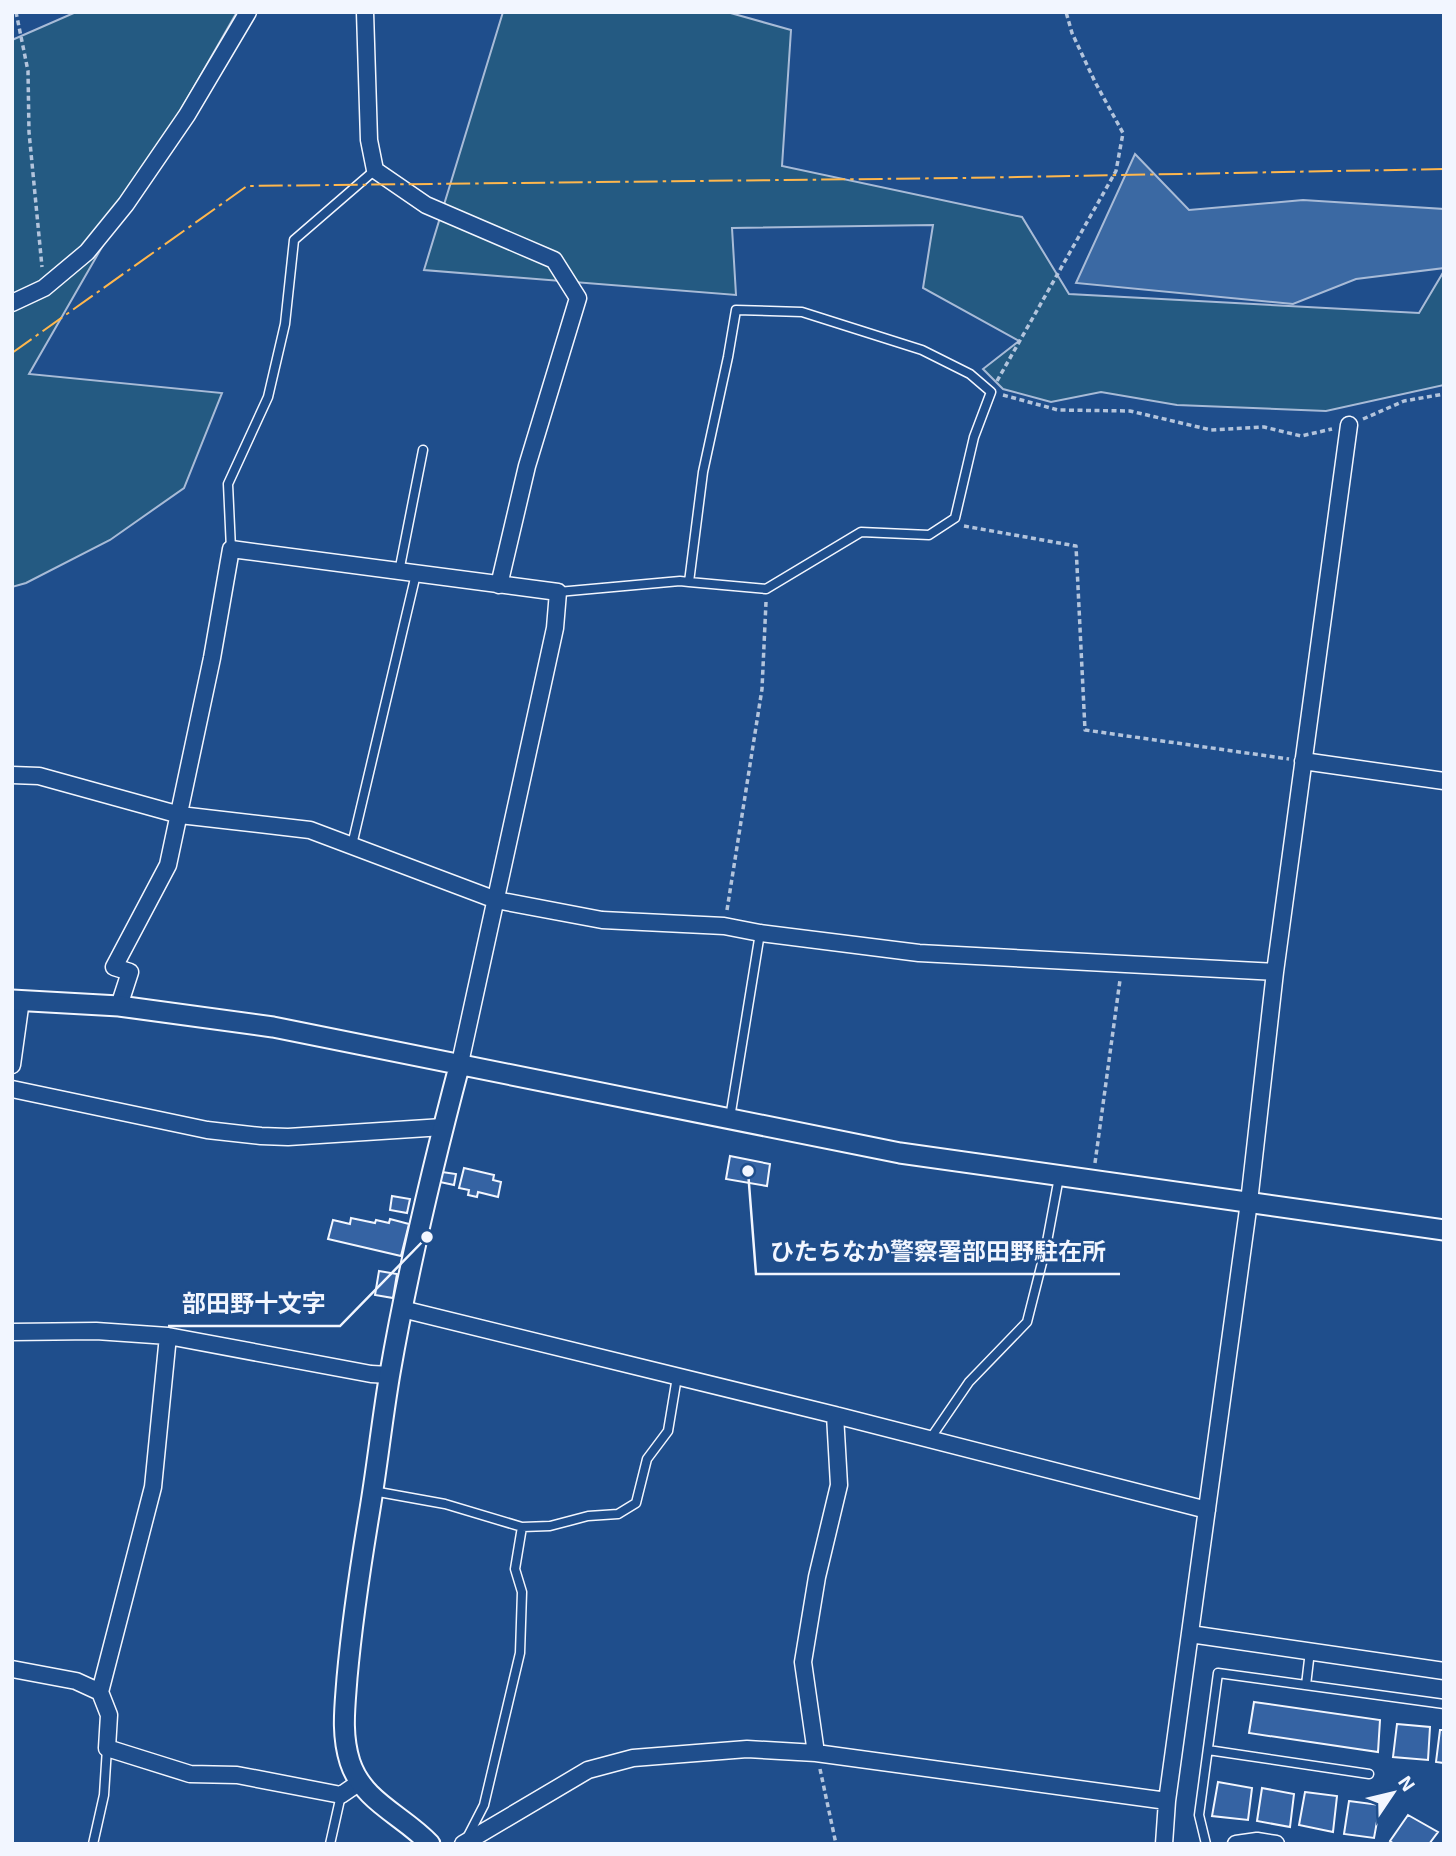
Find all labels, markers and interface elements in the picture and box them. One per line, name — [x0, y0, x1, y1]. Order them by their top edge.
callout: ひたちなか警察署部田野駐在所 — [756, 1229, 1120, 1274]
text: ひたちなか警察署部田野駐在所 — [770, 1236, 1106, 1265]
callout: 部田野十文字 — [168, 1281, 340, 1326]
text: 部田野十文字 — [182, 1288, 326, 1317]
north arrow — [1358, 1758, 1428, 1828]
text: N — [1394, 1771, 1421, 1795]

